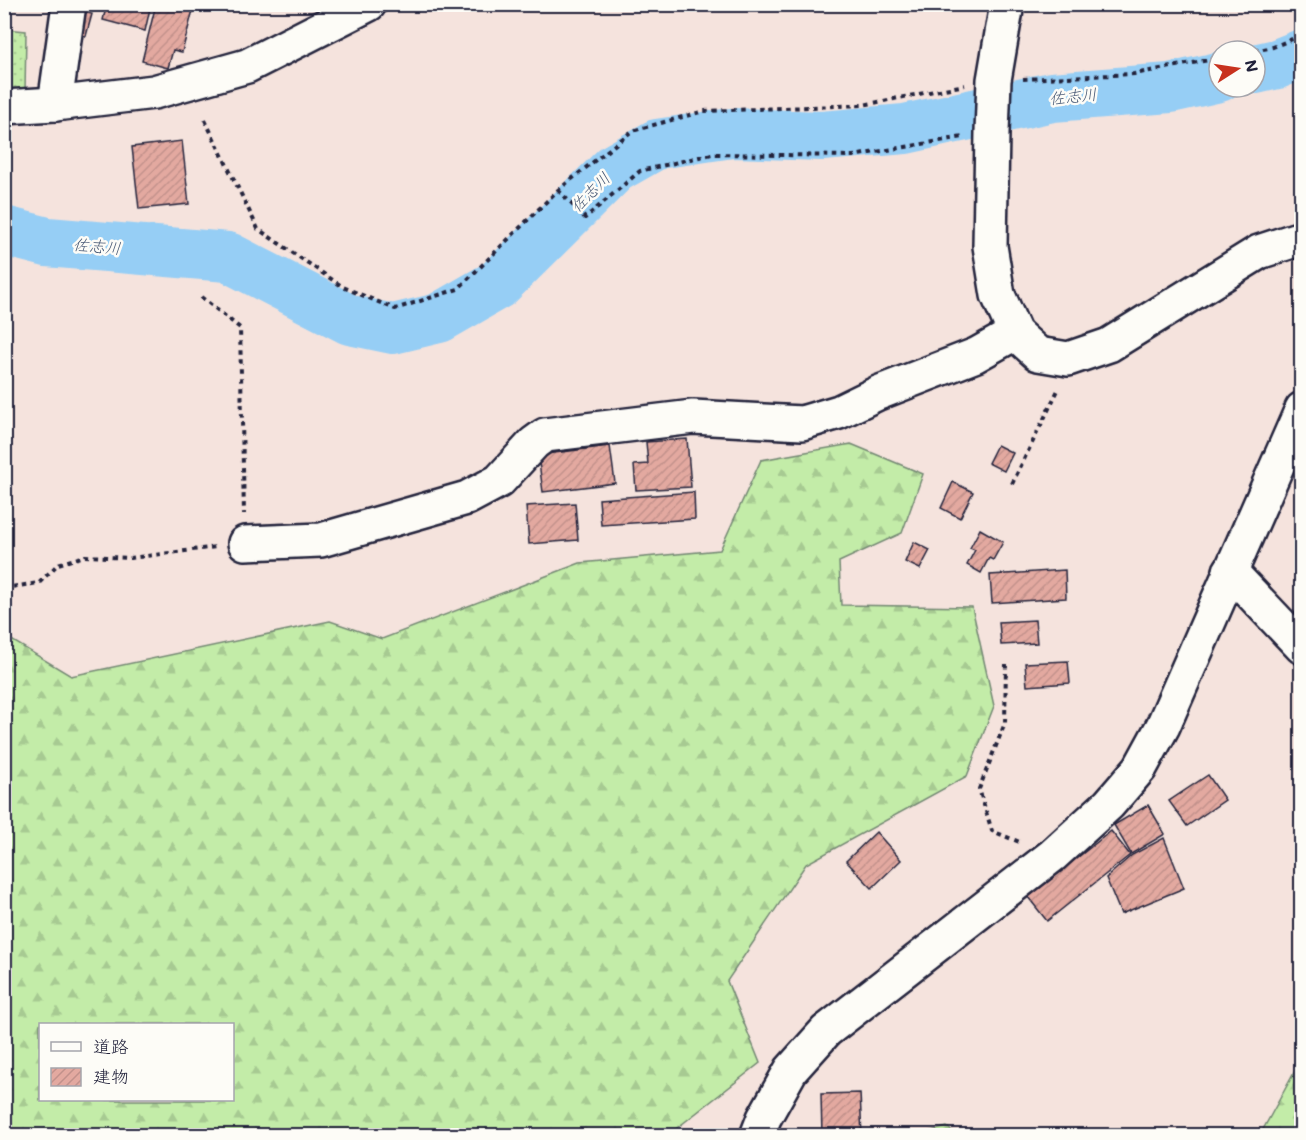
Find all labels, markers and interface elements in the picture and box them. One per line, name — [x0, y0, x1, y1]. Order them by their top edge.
north arrow — [1207, 39, 1267, 99]
text: N — [1241, 58, 1264, 74]
water label: 佐志川 — [1048, 83, 1098, 108]
water label: 佐志川 — [565, 167, 614, 216]
water label: 佐志川 — [72, 233, 122, 258]
legend — [39, 1023, 234, 1101]
text: 道路 — [93, 1034, 129, 1058]
text: 建物 — [93, 1064, 129, 1088]

